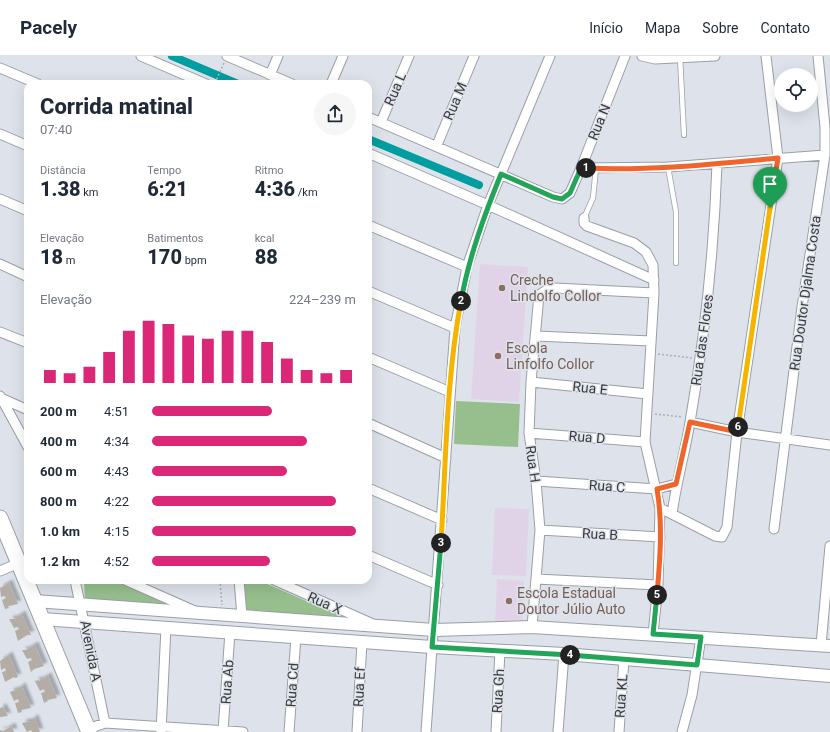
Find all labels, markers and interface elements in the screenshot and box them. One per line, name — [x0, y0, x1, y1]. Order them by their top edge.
text: Pacely — [20, 16, 77, 39]
text: Início — [589, 20, 623, 36]
text: Mapa — [645, 20, 680, 36]
text: Sobre — [702, 20, 739, 36]
text: Contato — [761, 20, 810, 36]
map controls — [774, 68, 818, 112]
button: locate — [774, 68, 818, 112]
street label: Rua L — [381, 69, 409, 108]
street label: Rua M — [440, 80, 470, 122]
button: share — [314, 93, 356, 135]
text: Corrida matinal — [40, 94, 193, 119]
street label: Rua N — [585, 102, 613, 142]
text: 07:40 — [40, 122, 72, 137]
pin: 1 — [576, 158, 596, 178]
text: 1 — [583, 161, 589, 174]
text: Distância — [40, 164, 86, 177]
text: Tempo — [147, 164, 181, 177]
text: Ritmo — [255, 164, 284, 177]
pin — [753, 167, 787, 208]
icon: arrive — [759, 173, 781, 195]
text: 1.38 — [40, 177, 81, 201]
text: 6:21 — [147, 177, 188, 201]
text: 4:36 — [255, 177, 295, 201]
text: km — [81, 186, 98, 199]
text: /km — [295, 186, 318, 199]
street label: Rua Doutor Djalma Costa — [786, 214, 824, 372]
text: Elevação — [40, 232, 84, 245]
text: Batimentos — [147, 232, 203, 245]
text: kcal — [255, 232, 275, 245]
text: 18 — [40, 245, 63, 269]
text: 170 — [147, 245, 182, 269]
text: 88 — [255, 245, 278, 269]
text: m — [63, 254, 75, 267]
text: bpm — [182, 254, 207, 267]
place label: Creche Lindolfo Collor — [510, 272, 601, 304]
marker: Creche Lindolfo Collor — [497, 283, 507, 293]
pin: 2 — [451, 291, 471, 311]
text: Elevação — [40, 292, 92, 307]
text: 224–239 m — [289, 292, 356, 307]
street label: Rua das Flores — [688, 293, 716, 387]
text: 2 — [458, 294, 464, 307]
place label: Escola Linfolfo Collor — [506, 340, 594, 372]
marker: Escola Linfolfo Collor — [493, 351, 503, 361]
street label: Rua E — [572, 378, 608, 398]
text: 200 m — [40, 404, 77, 419]
text: 4:51 — [104, 404, 129, 419]
pin: 6 — [728, 417, 748, 437]
text: 6 — [735, 420, 741, 433]
street label: Rua D — [568, 427, 606, 447]
text: 400 m — [40, 434, 77, 449]
text: 4:34 — [104, 434, 129, 449]
street label: Rua H — [522, 444, 544, 484]
text: 600 m — [40, 464, 77, 479]
text: 4:43 — [104, 464, 129, 479]
street label: Rua C — [588, 477, 626, 495]
text: 800 m — [40, 494, 77, 509]
text: 4:22 — [104, 494, 129, 509]
text: 1.0 km — [40, 524, 80, 539]
text: 4:15 — [104, 524, 129, 539]
street label: Rua B — [582, 525, 618, 543]
pin: 3 — [431, 533, 451, 553]
text: 3 — [438, 536, 444, 549]
text: 1.2 km — [40, 554, 80, 569]
text: 4:52 — [104, 554, 129, 569]
place label: Escola Estadual Doutor Júlio Auto — [517, 585, 625, 617]
pin: 5 — [647, 585, 667, 605]
street label: Rua X — [305, 588, 345, 618]
text: 5 — [654, 588, 660, 601]
marker: Escola Estadual Doutor Júlio Auto — [504, 596, 514, 606]
street label: Avenida A — [77, 619, 105, 683]
pin: 4 — [560, 645, 580, 665]
text: 4 — [567, 648, 573, 661]
street label: Rua Ab — [217, 659, 237, 705]
street label: Rua Cd — [282, 662, 302, 708]
street label: Rua Ef — [350, 666, 368, 707]
street label: Rua Gh — [489, 668, 507, 714]
street label: Rua KL — [611, 673, 631, 718]

